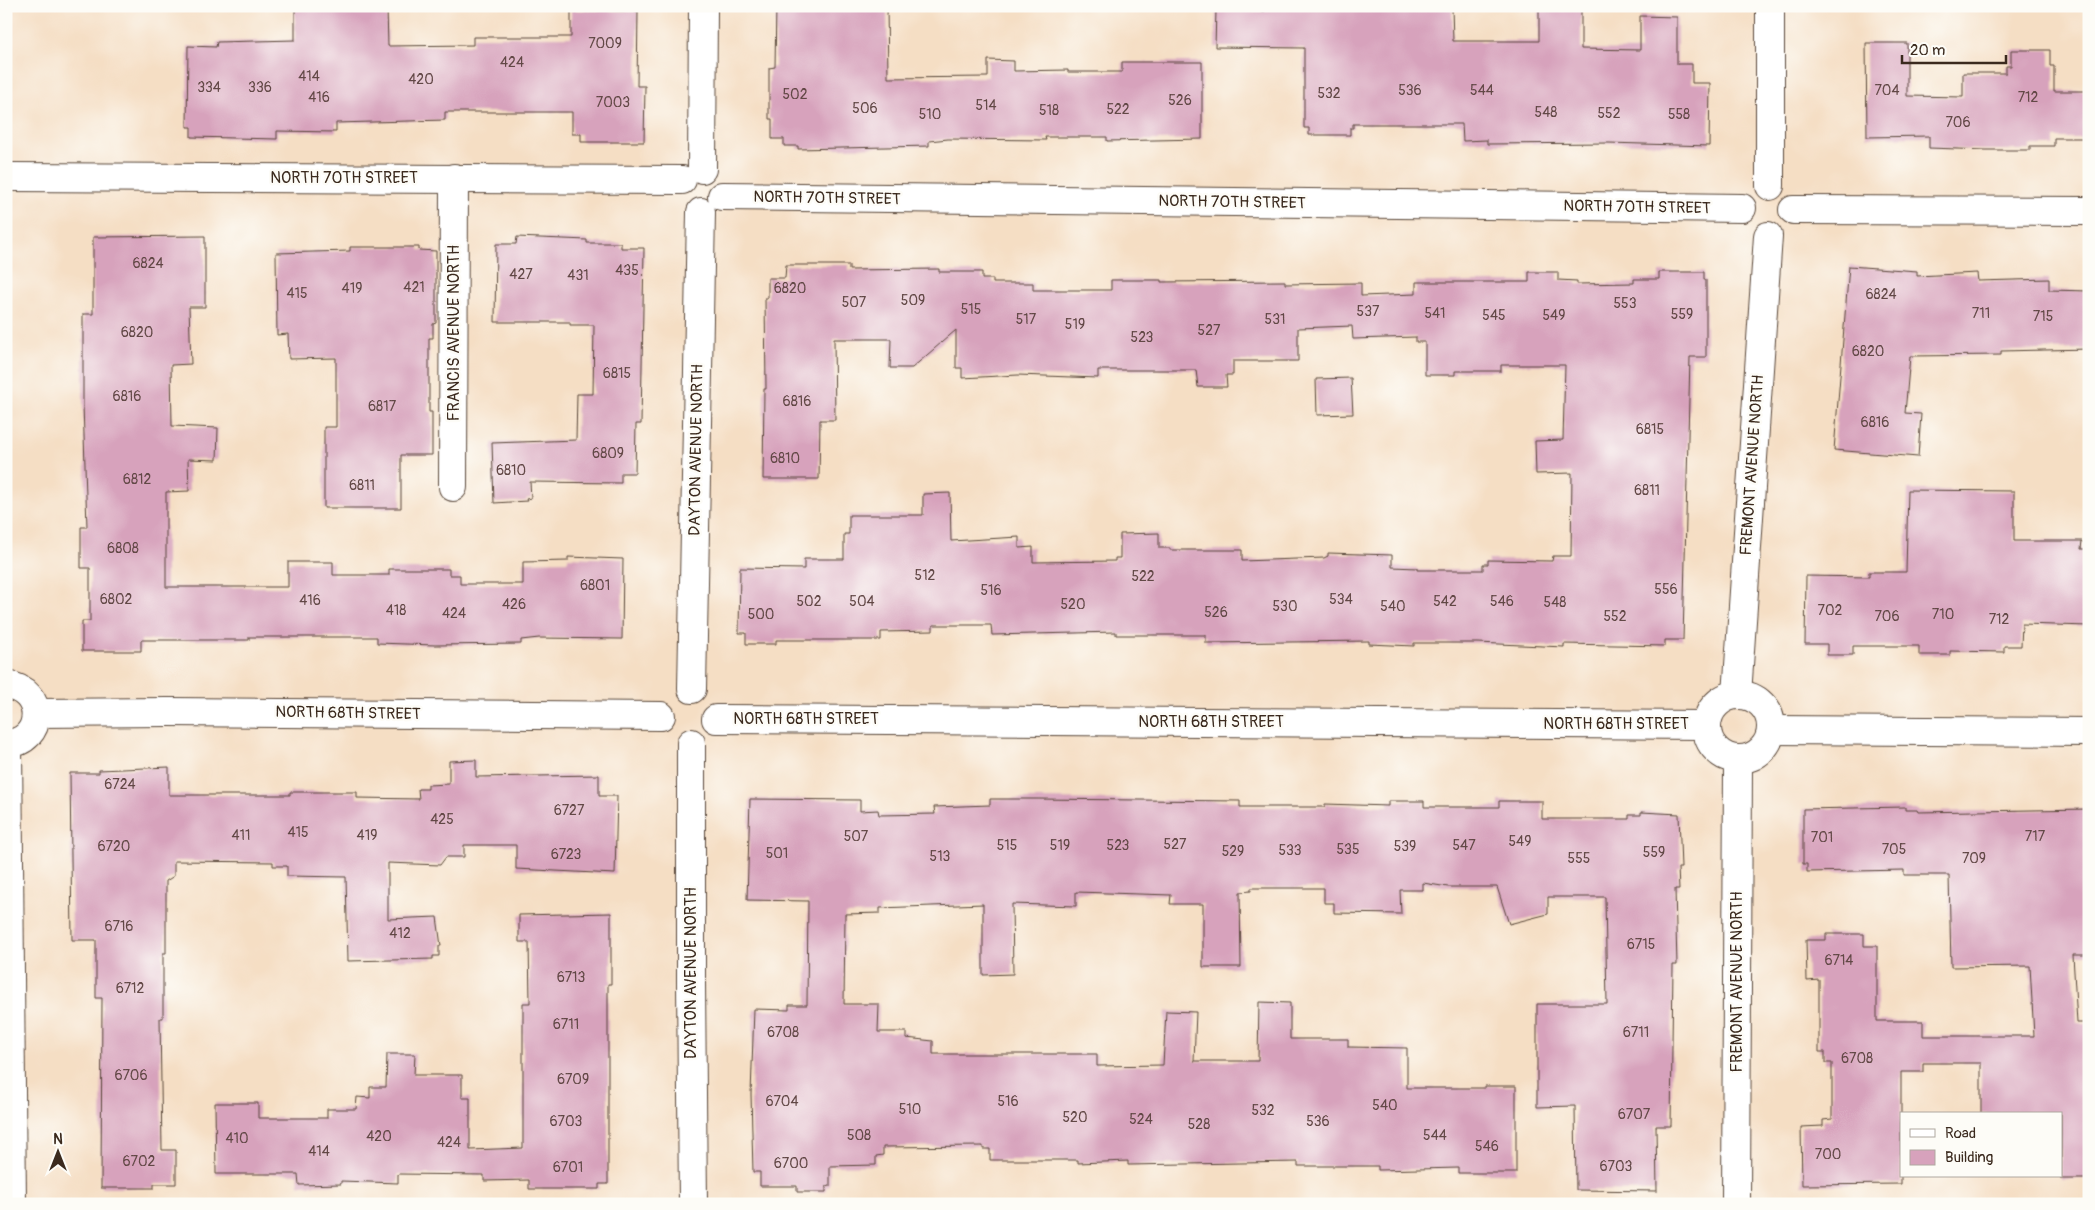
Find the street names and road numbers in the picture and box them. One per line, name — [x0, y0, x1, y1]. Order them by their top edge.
street label: NORTH 70TH STREET — [270, 168, 418, 188]
street label: NORTH 70TH STREET — [753, 187, 901, 209]
street label: NORTH 70TH STREET — [1158, 191, 1306, 213]
street label: NORTH 70TH STREET — [1563, 196, 1711, 218]
street label: FRANCIS AVENUE NORTH — [444, 245, 464, 421]
street label: DAYTON AVENUE NORTH — [685, 364, 707, 536]
street label: FREMONT AVENUE NORTH — [1736, 374, 1768, 556]
street label: NORTH 68TH STREET — [275, 702, 421, 724]
street label: NORTH 68TH STREET — [733, 709, 879, 729]
street label: NORTH 68TH STREET — [1138, 712, 1284, 732]
street label: NORTH 68TH STREET — [1543, 714, 1689, 734]
street label: DAYTON AVENUE NORTH — [681, 887, 701, 1059]
street label: FREMONT AVENUE NORTH — [1727, 891, 1747, 1073]

